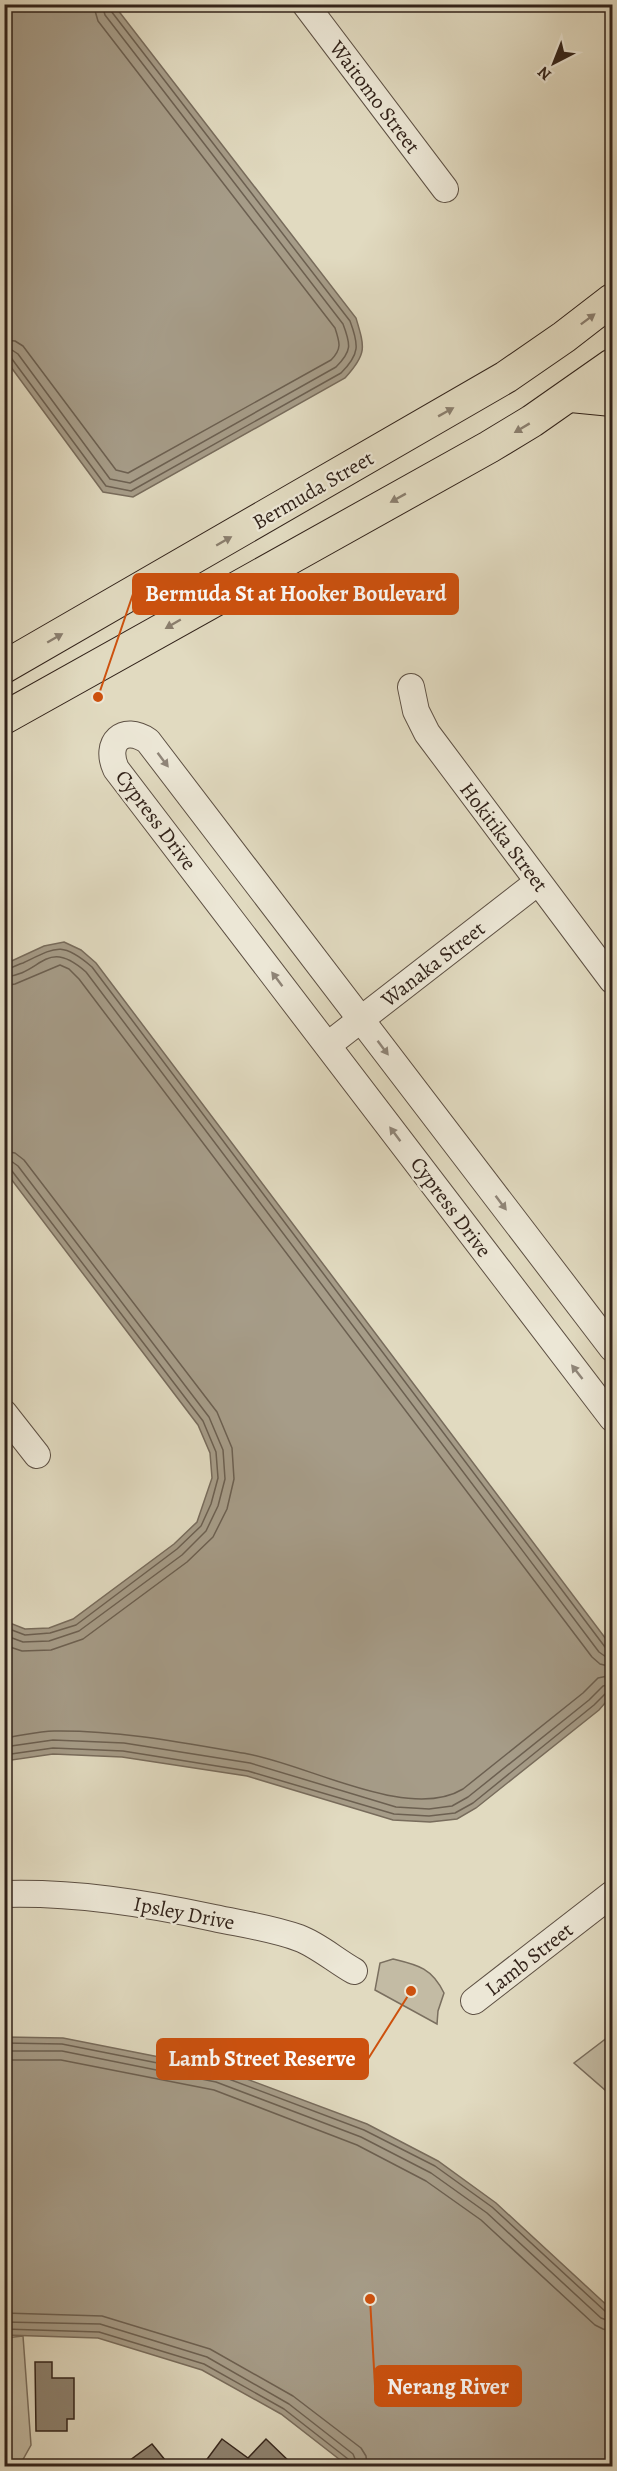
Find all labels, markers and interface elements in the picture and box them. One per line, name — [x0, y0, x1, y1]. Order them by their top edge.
north arrow — [524, 33, 584, 93]
street label: Waitomo Street — [323, 34, 427, 159]
text: N — [533, 61, 556, 85]
one-way arrow — [580, 313, 596, 325]
one-way arrow — [438, 407, 455, 417]
one-way arrow — [514, 422, 530, 433]
street label: Bermuda Street — [247, 444, 379, 536]
one-way arrow — [389, 493, 406, 503]
one-way arrow — [216, 536, 233, 546]
callout: Bermuda St at Hooker Boulevard — [133, 574, 458, 614]
text: Bermuda St at Hooker Boulevard — [145, 579, 447, 609]
one-way arrow — [164, 619, 181, 629]
one-way arrow — [47, 633, 64, 643]
one-way arrow — [156, 752, 168, 767]
street label: Cypress Drive — [109, 764, 203, 876]
street label: Hokitika Street — [453, 776, 555, 898]
street label: Wanaka Street — [375, 915, 491, 1014]
one-way arrow — [271, 971, 283, 986]
one-way arrow — [377, 1040, 390, 1056]
one-way arrow — [389, 1126, 401, 1141]
street label: Cypress Drive — [404, 1151, 498, 1263]
one-way arrow — [495, 1195, 508, 1211]
one-way arrow — [570, 1364, 583, 1380]
street label: Ipsley Drive — [131, 1889, 237, 1937]
street label: Lamb Street — [479, 1916, 579, 2002]
callout: Lamb Street Reserve — [157, 2039, 368, 2079]
text: Lamb Street Reserve — [168, 2044, 356, 2074]
callout: Nerang River — [375, 2366, 521, 2406]
text: Nerang River — [387, 2372, 509, 2402]

